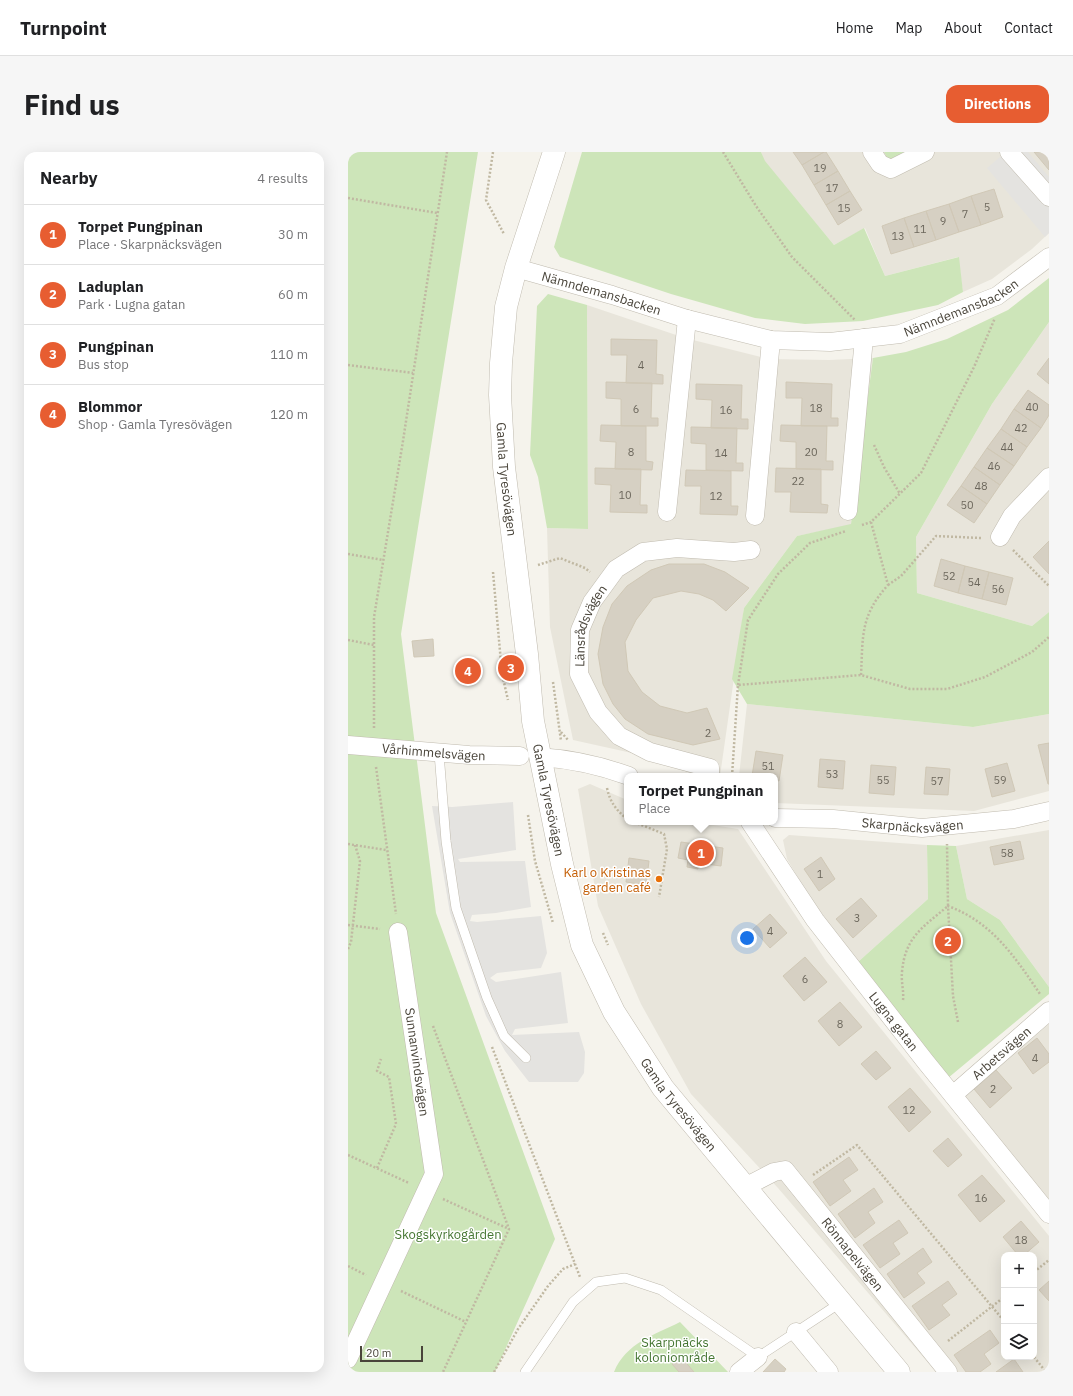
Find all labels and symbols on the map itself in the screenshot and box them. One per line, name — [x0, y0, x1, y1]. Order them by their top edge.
house number: 19 — [813, 161, 827, 175]
house number: 17 — [825, 181, 839, 195]
house number: 5 — [984, 200, 990, 214]
house number: 15 — [837, 201, 851, 215]
house number: 7 — [962, 207, 968, 221]
house number: 9 — [940, 214, 946, 228]
house number: 11 — [913, 222, 927, 236]
house number: 13 — [891, 229, 905, 243]
street label: Nämndemansbacken — [540, 267, 663, 319]
street label: Nämndemansbacken — [901, 275, 1021, 340]
house number: 4 — [638, 358, 645, 372]
house number: 40 — [1025, 400, 1039, 414]
house number: 18 — [809, 401, 823, 415]
house number: 6 — [633, 402, 639, 416]
house number: 16 — [719, 403, 733, 417]
house number: 42 — [1014, 421, 1028, 435]
street label: Gamla Tyresövägen — [493, 422, 521, 537]
house number: 44 — [1000, 440, 1014, 454]
house number: 8 — [628, 445, 634, 459]
house number: 20 — [804, 445, 818, 459]
house number: 14 — [714, 446, 728, 460]
house number: 46 — [987, 459, 1001, 473]
house number: 22 — [791, 474, 805, 488]
house number: 48 — [974, 479, 988, 493]
house number: 10 — [618, 488, 632, 502]
house number: 12 — [709, 489, 723, 503]
house number: 50 — [960, 498, 974, 512]
house number: 52 — [942, 569, 956, 583]
house number: 54 — [967, 575, 981, 589]
street label: Länsrådsvägen — [571, 581, 610, 667]
house number: 56 — [991, 582, 1005, 596]
pin: 3 — [498, 653, 524, 683]
pin: 4 — [455, 656, 481, 686]
house number: 2 — [705, 726, 711, 740]
street label: Vårhimmelsvägen — [381, 739, 486, 764]
street label: Gamla Tyresövägen — [529, 742, 569, 858]
house number: 51 — [761, 759, 775, 773]
house number: 53 — [825, 767, 839, 781]
house number: 55 — [876, 773, 890, 787]
house number: 59 — [993, 773, 1007, 787]
house number: 57 — [930, 774, 944, 788]
street label: Skarpnäcksvägen — [861, 813, 964, 837]
pin: 1 — [688, 838, 714, 868]
house number: 58 — [1000, 846, 1014, 860]
place label: Karl o Kristinas garden café — [563, 864, 651, 896]
house number: 1 — [817, 867, 824, 881]
marker: Karl o Kristinas garden café — [654, 874, 664, 884]
house number: 3 — [854, 911, 860, 925]
house number: 4 — [767, 924, 774, 938]
pin: 2 — [935, 926, 961, 956]
your location — [737, 928, 757, 948]
house number: 6 — [802, 972, 808, 986]
street label: Lugna gatan — [866, 988, 922, 1054]
street label: Sunnanvindsvägen — [401, 1007, 433, 1117]
house number: 8 — [837, 1017, 843, 1031]
street label: Arbetsvägen — [968, 1022, 1034, 1083]
house number: 4 — [1032, 1051, 1039, 1065]
street label: Gamla Tyresövägen — [637, 1054, 721, 1155]
house number: 2 — [990, 1082, 996, 1096]
house number: 12 — [902, 1103, 916, 1117]
house number: 16 — [974, 1191, 988, 1205]
street label: Rönnapelvägen — [818, 1214, 888, 1294]
park label: Skogskyrkogården — [394, 1226, 502, 1243]
house number: 18 — [1014, 1233, 1028, 1247]
park label: Skarpnäcks koloniområde — [635, 1334, 715, 1366]
scale bar — [360, 1344, 423, 1363]

